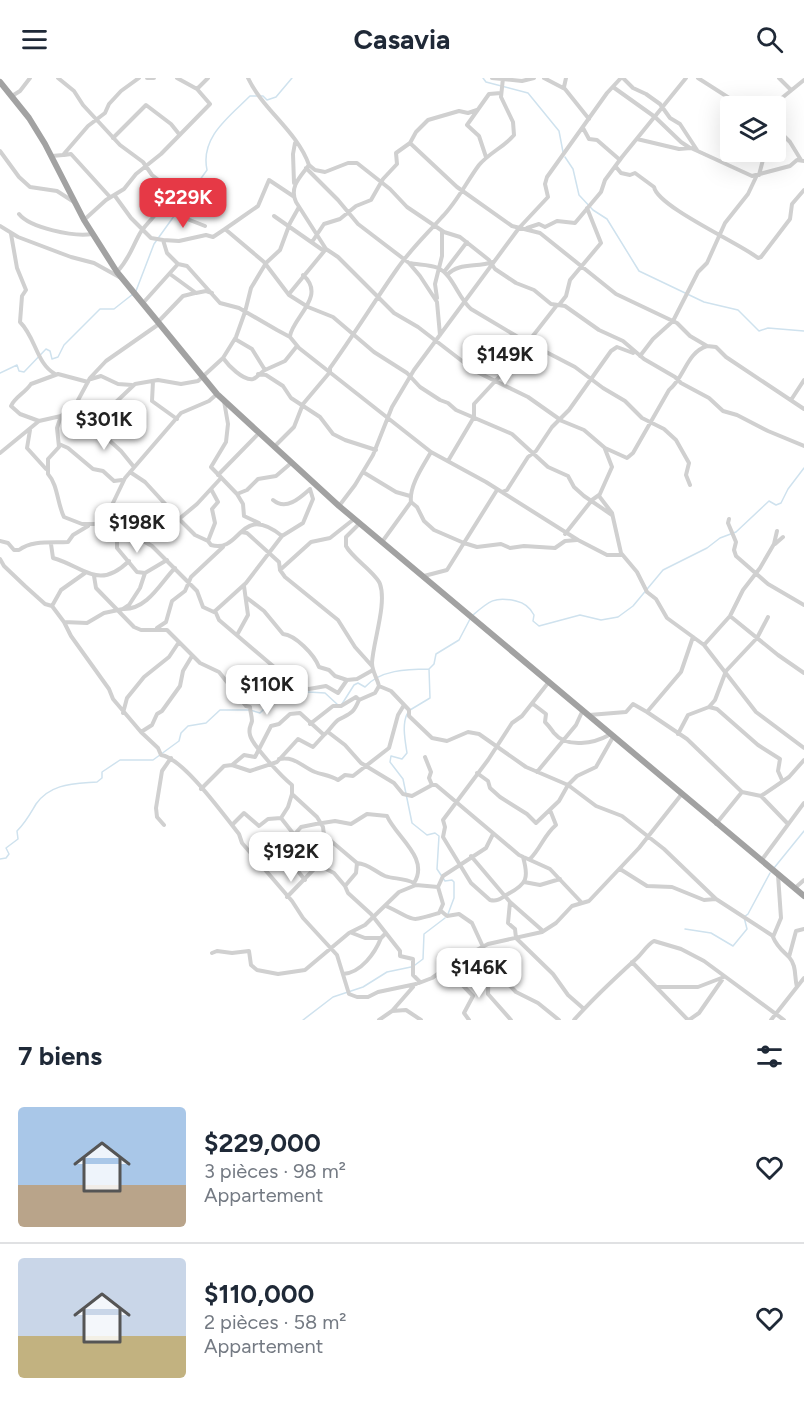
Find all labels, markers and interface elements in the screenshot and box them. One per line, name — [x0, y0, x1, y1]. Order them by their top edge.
icon: menu — [18, 23, 51, 56]
text: Casavia — [353, 23, 451, 56]
icon: search — [753, 23, 786, 56]
map controls — [720, 96, 786, 162]
button: layers — [720, 96, 786, 162]
pin: $229K — [141, 178, 225, 229]
text: $229K — [153, 185, 213, 209]
pin: $149K — [463, 335, 547, 386]
text: $149K — [476, 342, 534, 366]
pin: $301K — [62, 400, 146, 451]
text: $301K — [76, 407, 132, 431]
pin: $198K — [95, 503, 179, 554]
text: $198K — [109, 510, 165, 534]
pin: $110K — [225, 665, 309, 716]
text: $110K — [240, 672, 294, 696]
pin: $192K — [249, 832, 333, 883]
text: $192K — [263, 839, 319, 863]
pin: $146K — [437, 948, 521, 999]
text: $146K — [450, 955, 508, 979]
text: 7 biens — [18, 1040, 102, 1072]
icon: filters — [753, 1040, 786, 1073]
text: $229,000 — [204, 1127, 321, 1159]
icon: home — [66, 1131, 138, 1203]
icon: heart — [753, 1151, 786, 1184]
text: 3 pièces · 98 m² — [204, 1159, 346, 1183]
text: Appartement — [204, 1183, 323, 1207]
text: $110,000 — [204, 1278, 314, 1310]
icon: home — [66, 1282, 138, 1354]
icon: heart — [753, 1302, 786, 1335]
text: 2 pièces · 58 m² — [204, 1310, 347, 1334]
text: Appartement — [204, 1334, 323, 1358]

